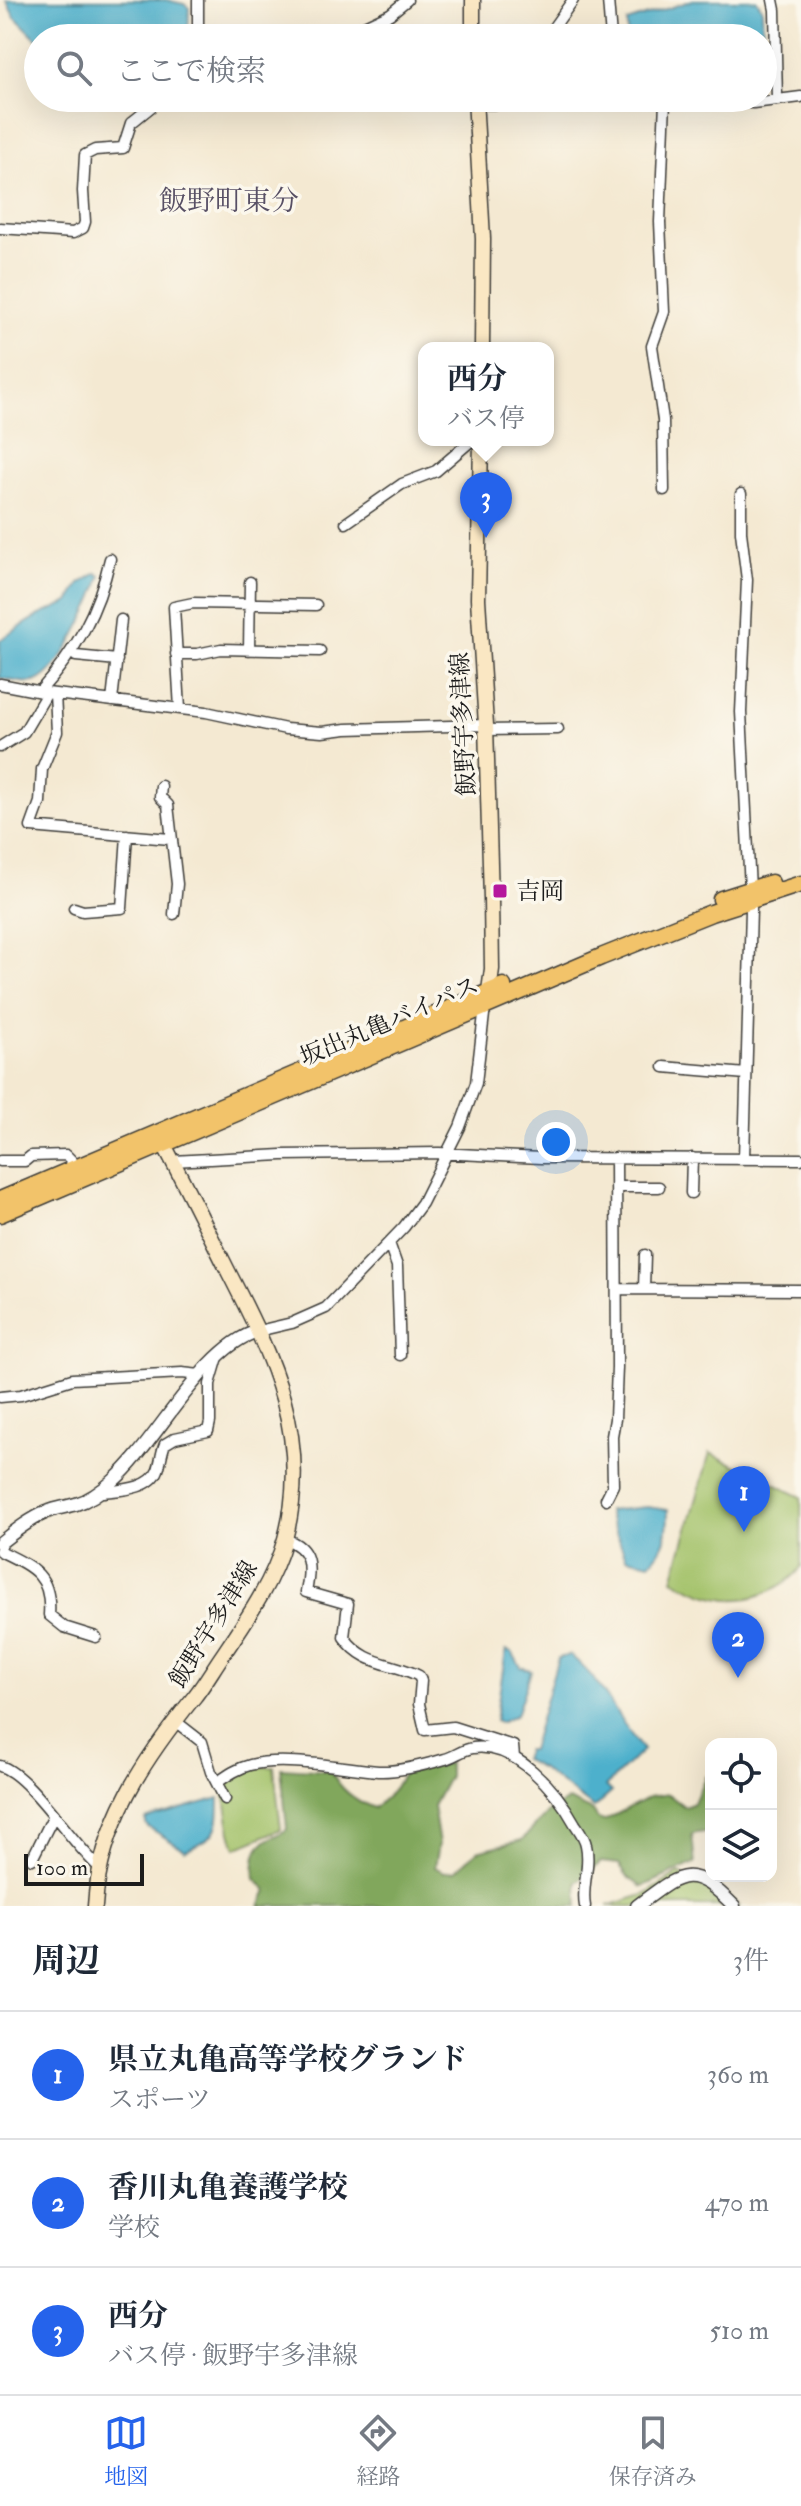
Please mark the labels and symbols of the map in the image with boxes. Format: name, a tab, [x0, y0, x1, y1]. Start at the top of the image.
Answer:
district label: 飯野町東分	[159, 184, 299, 219]
pin: 3	[460, 472, 512, 538]
street label: 飯野宇多津線	[444, 651, 483, 797]
place label: 吉岡	[516, 876, 564, 907]
marker: 吉岡	[491, 882, 509, 900]
street label: 坂出丸亀バイパス	[295, 970, 483, 1073]
your location	[536, 1122, 576, 1162]
pin: 1	[718, 1466, 770, 1532]
street label: 飯野宇多津線	[162, 1555, 265, 1694]
pin: 2	[712, 1612, 764, 1678]
scale bar	[24, 1850, 144, 1886]

